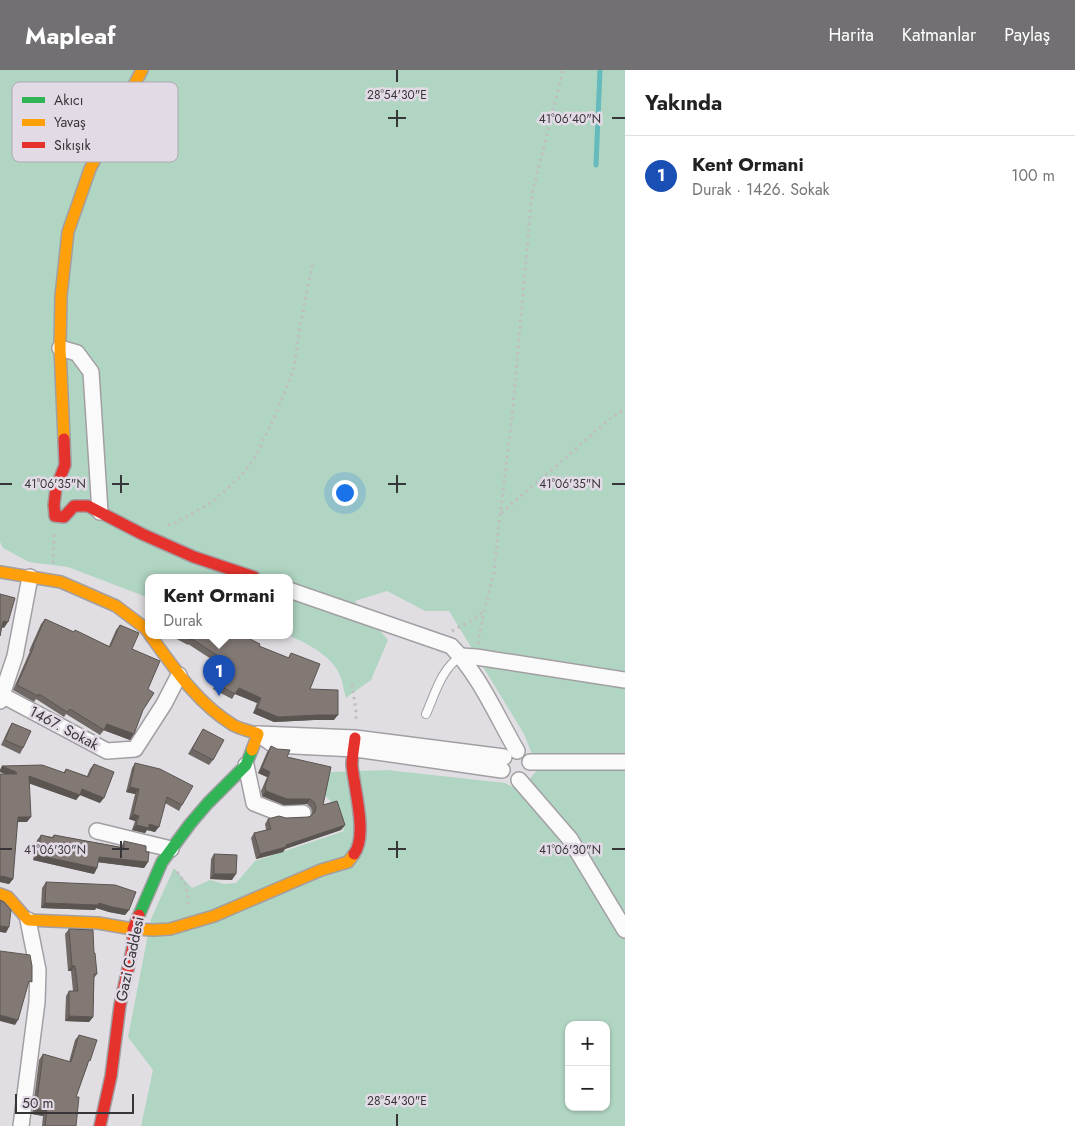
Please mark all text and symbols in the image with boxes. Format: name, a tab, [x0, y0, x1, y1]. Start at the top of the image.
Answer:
text: Mapleaf	[25, 18, 116, 53]
text: Harita	[828, 22, 874, 48]
text: Katmanlar	[902, 22, 976, 48]
text: Paylaş	[1004, 22, 1050, 48]
legend	[12, 82, 178, 162]
text: 28°54'30"E	[367, 86, 427, 104]
text: Yakında	[645, 88, 722, 118]
text: Akıcı	[54, 90, 83, 110]
text: 41°06'40"N	[539, 110, 601, 128]
text: Yavaş	[54, 112, 86, 132]
text: Sıkışık	[54, 135, 91, 155]
text: Kent Ormani	[692, 151, 804, 178]
text: 1	[657, 164, 665, 187]
text: 100 m	[1011, 164, 1055, 187]
text: Durak · 1426. Sokak	[692, 178, 830, 201]
text: 41°06'35"N	[24, 475, 86, 493]
text: 41°06'35"N	[539, 475, 601, 493]
your location	[332, 480, 358, 506]
popup	[145, 574, 293, 639]
text: Kent Ormani	[163, 582, 275, 609]
text: Durak	[163, 609, 203, 632]
pin: 1	[203, 655, 235, 696]
street label: 1467. Sokak	[25, 700, 103, 756]
text: 41°06'30"N	[24, 841, 86, 859]
text: 41°06'30"N	[539, 841, 601, 859]
street label: Gazi Caddesi	[110, 914, 150, 1004]
map controls	[565, 1021, 610, 1111]
button: +	[565, 1021, 610, 1066]
button: −	[565, 1066, 610, 1111]
scale bar	[15, 1091, 134, 1114]
text: 28°54'30"E	[367, 1092, 427, 1110]
text: 50 m	[22, 1093, 53, 1113]

